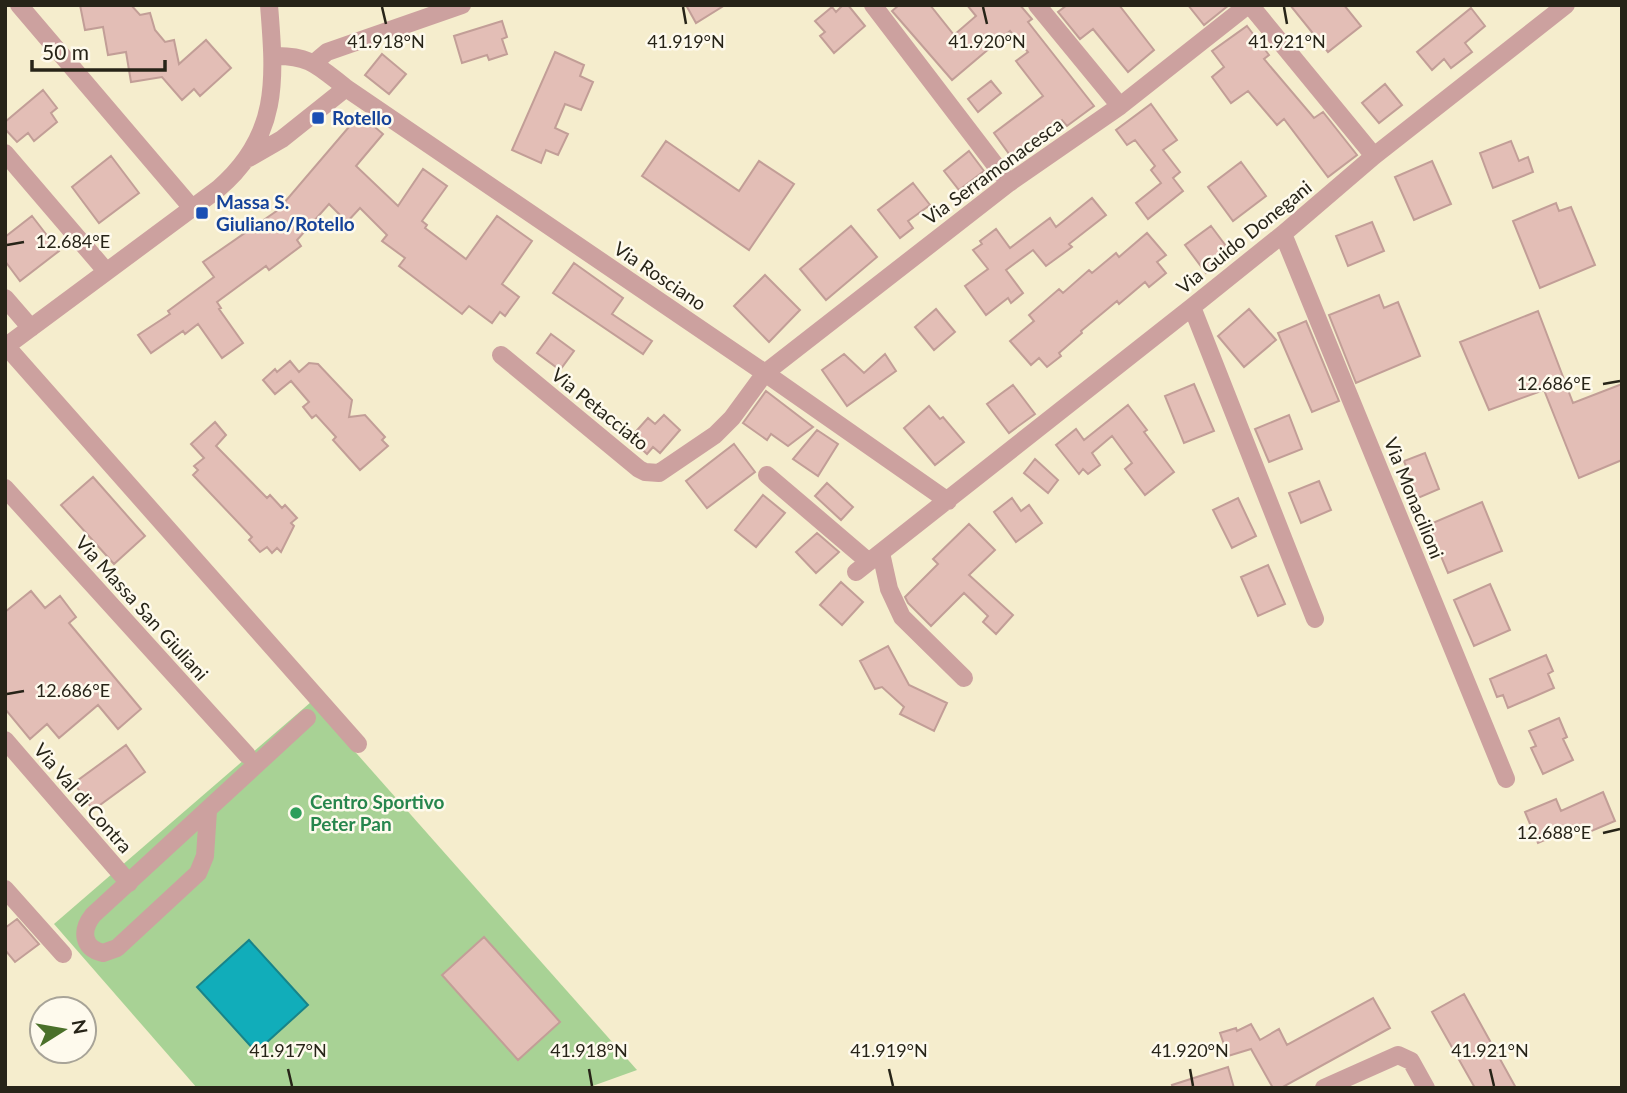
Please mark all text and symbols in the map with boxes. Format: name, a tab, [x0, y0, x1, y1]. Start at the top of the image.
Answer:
scale bar	[32, 28, 164, 72]
text: 41.918°N	[347, 30, 425, 52]
text: 41.919°N	[647, 30, 725, 52]
text: 41.920°N	[948, 30, 1026, 52]
text: 41.921°N	[1248, 30, 1326, 52]
text: 50 m	[42, 39, 89, 64]
place label: Rotello	[332, 106, 392, 129]
marker: Rotello	[310, 110, 326, 126]
street label: Via Serramonacesca	[918, 112, 1067, 229]
street label: Via Guido Donegani	[1172, 175, 1316, 298]
place label: Massa S. Giuliano/Rotello	[216, 190, 355, 235]
marker: Massa S. Giuliano/Rotello	[194, 205, 210, 221]
text: 12.684°E	[36, 230, 110, 252]
street label: Via Rosciano	[610, 236, 711, 315]
street label: Via Petacciato	[547, 362, 654, 455]
text: 12.686°E	[1517, 372, 1591, 394]
street label: Via Monacilioni	[1380, 434, 1449, 562]
street label: Via Massa San Giuliani	[71, 530, 213, 685]
text: 12.686°E	[36, 679, 110, 701]
street label: Via Val di Contra	[29, 738, 137, 857]
place label: Centro Sportivo Peter Pan	[310, 790, 445, 835]
marker: Centro Sportivo Peter Pan	[288, 805, 304, 821]
text: 12.688°E	[1517, 821, 1591, 843]
north arrow	[28, 995, 98, 1065]
text: N	[67, 1017, 93, 1036]
text: 41.917°N	[249, 1039, 327, 1061]
text: 41.918°N	[550, 1039, 628, 1061]
text: 41.919°N	[850, 1039, 928, 1061]
text: 41.920°N	[1151, 1039, 1229, 1061]
text: 41.921°N	[1451, 1039, 1529, 1061]

